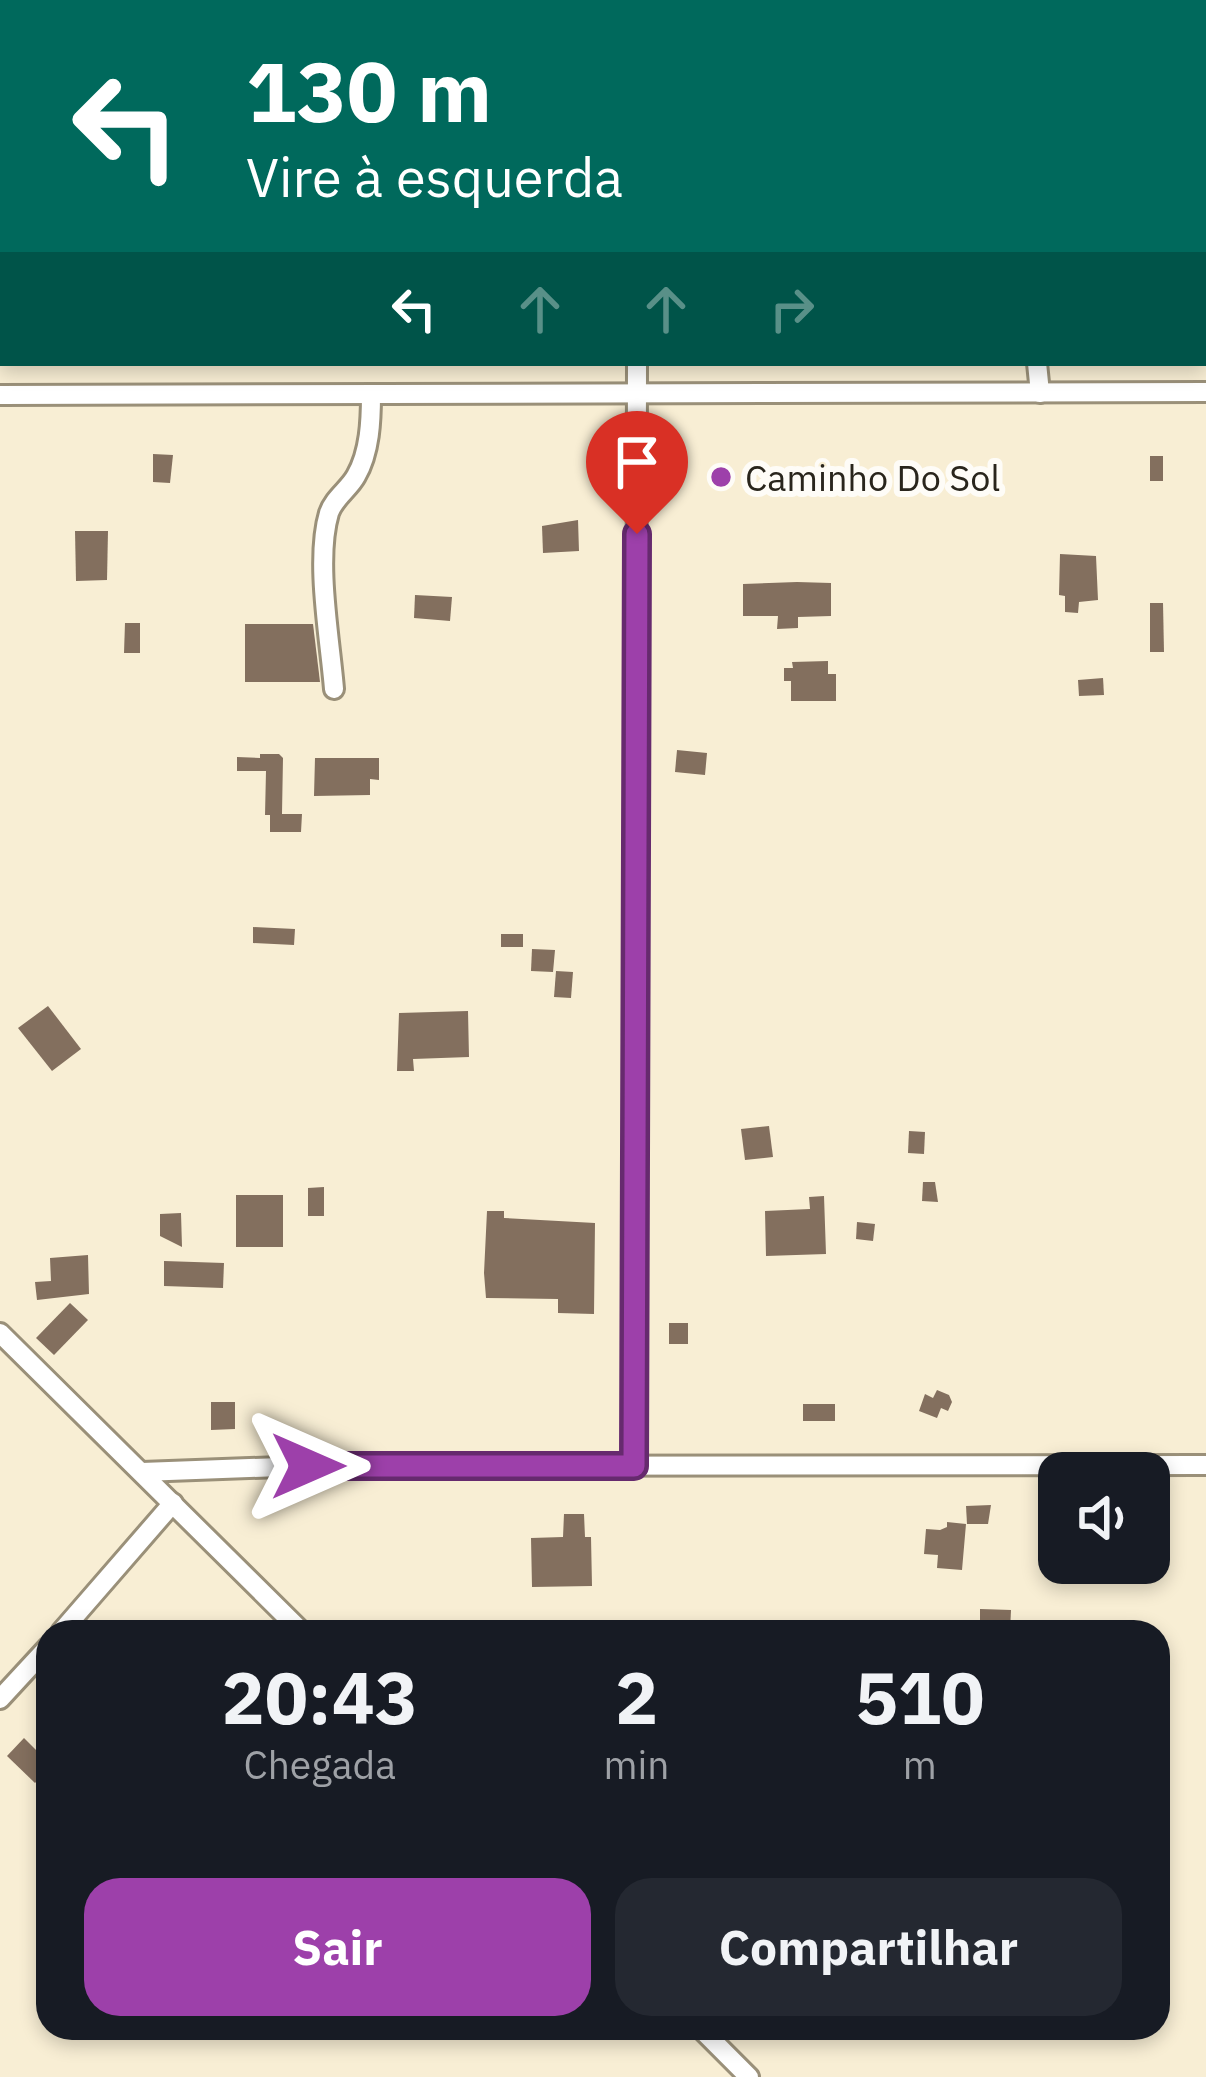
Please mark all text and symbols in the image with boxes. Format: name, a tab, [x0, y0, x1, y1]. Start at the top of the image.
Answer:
text: 130 m	[246, 36, 492, 145]
icon: left	[48, 48, 204, 204]
text: Vire à esquerda	[246, 142, 623, 212]
icon: left	[381, 276, 447, 342]
icon: ahead	[507, 276, 573, 342]
icon: ahead	[633, 276, 699, 342]
icon: right	[759, 276, 825, 342]
pin	[586, 411, 688, 534]
icon: arrive	[604, 429, 670, 495]
place label: Caminho Do Sol	[745, 454, 1000, 501]
marker: Caminho Do Sol	[708, 464, 734, 490]
position arrow	[245, 1403, 371, 1529]
map controls	[1038, 1452, 1170, 1584]
button: sound	[1038, 1452, 1170, 1584]
text: 20:43	[221, 1650, 418, 1744]
text: 2	[615, 1650, 658, 1744]
text: 510	[855, 1650, 985, 1744]
text: Chegada	[243, 1739, 396, 1790]
text: min	[604, 1739, 669, 1790]
text: m	[903, 1739, 937, 1790]
button: Sair	[84, 1878, 591, 2016]
button: Compartilhar	[615, 1878, 1122, 2016]

